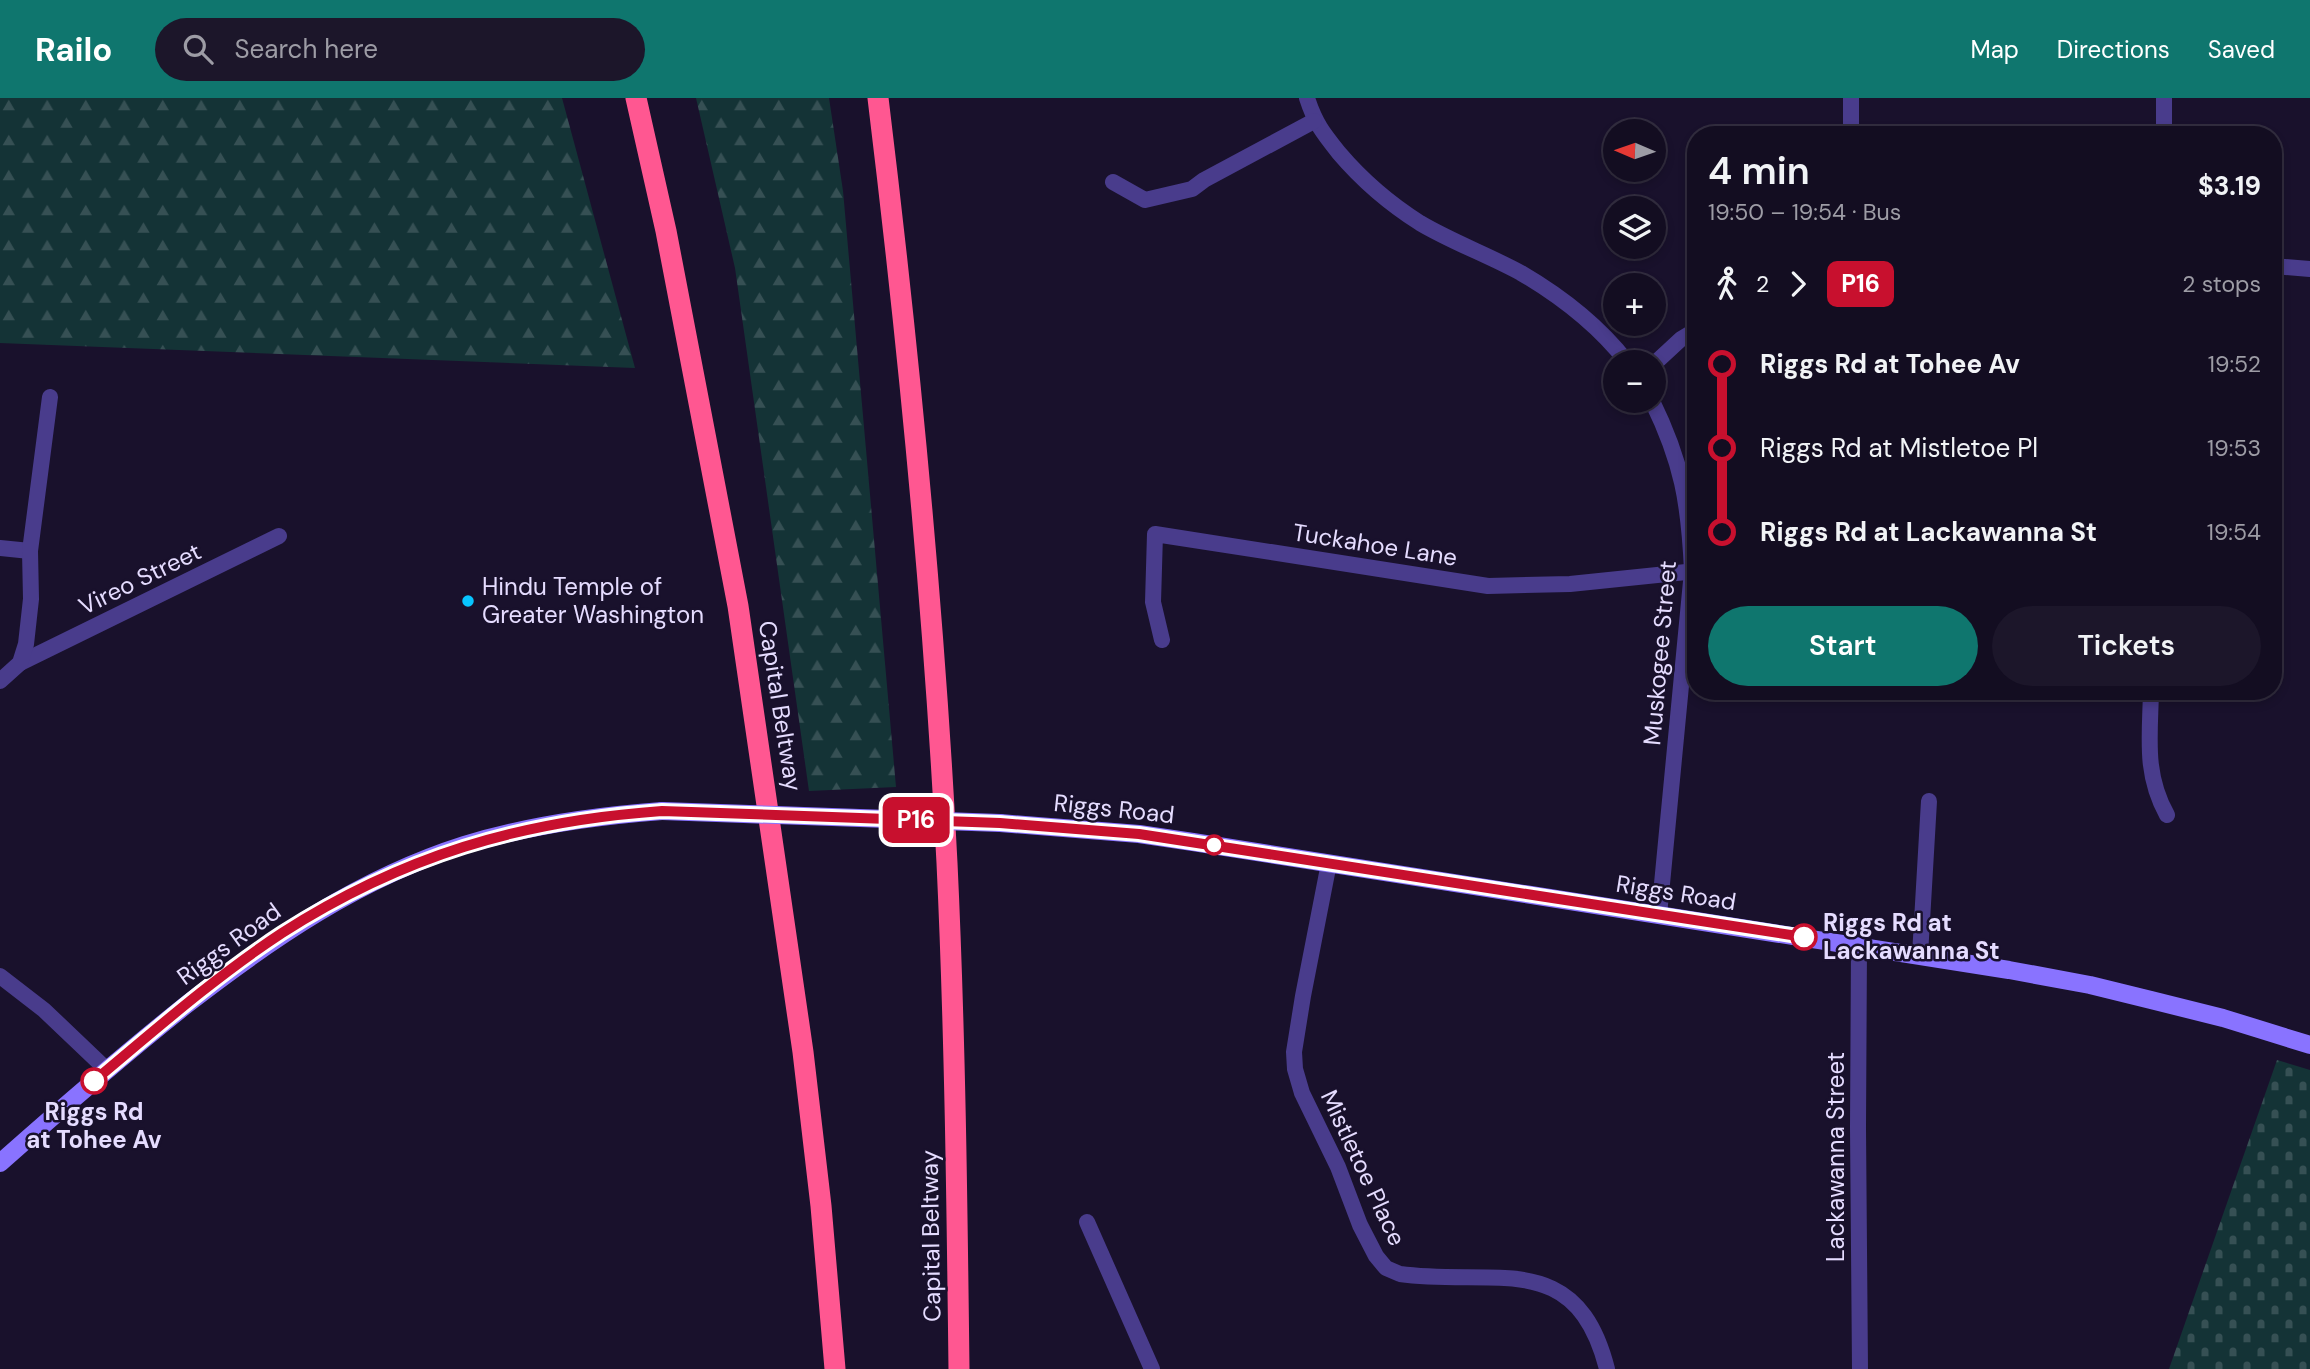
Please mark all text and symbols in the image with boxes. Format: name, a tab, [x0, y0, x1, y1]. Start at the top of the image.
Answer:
search box	[155, 18, 645, 81]
text: Railo	[35, 28, 113, 71]
icon: search	[179, 30, 217, 68]
text: Search here	[235, 32, 378, 66]
text: Map	[1971, 34, 2019, 65]
text: Directions	[2057, 34, 2170, 65]
text: Saved	[2208, 34, 2275, 65]
north arrow	[1603, 119, 1666, 182]
map controls	[1603, 119, 1666, 413]
text: 4 min	[1708, 146, 1810, 196]
text: $3.19	[2198, 169, 2261, 203]
button: layers	[1603, 196, 1666, 259]
text: 19:50 – 19:54 · Bus	[1708, 197, 1901, 227]
icon: walk	[1708, 265, 1746, 303]
icon: forward	[1779, 265, 1817, 303]
text: P16	[1841, 268, 1880, 299]
text: 2	[1756, 269, 1769, 299]
text: 2 stops	[2182, 269, 2261, 299]
button: +	[1603, 273, 1666, 336]
text: Riggs Rd at Tohee Av	[1760, 347, 2020, 381]
text: 19:52	[2208, 349, 2261, 379]
button: −	[1603, 350, 1666, 413]
text: Riggs Rd at Mistletoe Pl	[1760, 431, 2038, 465]
text: 19:53	[2207, 433, 2261, 463]
text: Riggs Rd at Lackawanna St	[1760, 515, 2097, 549]
street label: Tuckahoe Lane	[1291, 516, 1459, 573]
text: 19:54	[2207, 517, 2261, 547]
street label: Vireo Street	[73, 536, 206, 622]
street label: Muskogee Street	[1636, 559, 1683, 747]
place label: Hindu Temple of Greater Washington	[482, 571, 704, 630]
marker: Hindu Temple of Greater Washington	[460, 593, 476, 609]
button: Start	[1708, 606, 1978, 686]
button: Tickets	[1992, 606, 2261, 686]
street label: Capital Beltway	[752, 619, 809, 793]
street label: Riggs Road	[1052, 787, 1176, 830]
line badge: P16	[876, 797, 956, 843]
text: P16	[897, 804, 935, 835]
unlabelled marker	[1204, 835, 1224, 855]
street label: Riggs Road	[1614, 868, 1738, 917]
street label: Riggs Road	[171, 895, 287, 992]
place label: Riggs Rd at Lackawanna St	[1823, 907, 2000, 966]
marker: Riggs Rd at Lackawanna St	[1791, 924, 1817, 950]
street label: Lackawanna Street	[1820, 1052, 1851, 1262]
marker: Riggs Rd at Tohee Av	[81, 1068, 107, 1094]
street label: Mistletoe Place	[1314, 1085, 1413, 1251]
place label: Riggs Rd at Tohee Av	[26, 1096, 162, 1155]
street label: Capital Beltway	[914, 1150, 947, 1322]

